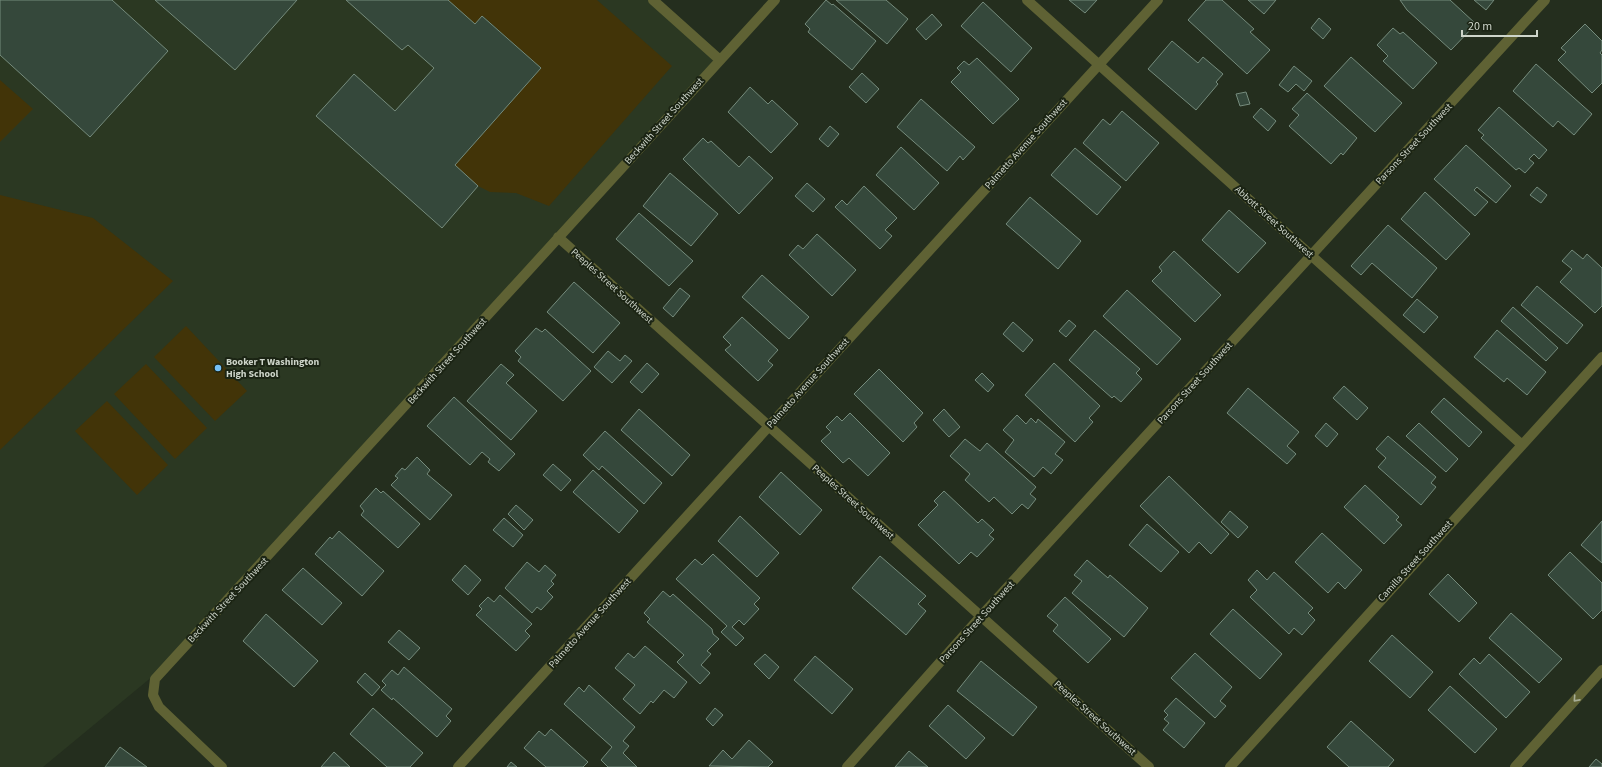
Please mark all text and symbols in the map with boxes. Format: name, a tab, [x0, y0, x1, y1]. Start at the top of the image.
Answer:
scale bar	[1462, 12, 1537, 38]
text: 20 m	[1468, 18, 1492, 35]
street label: Beckwith Street Southwest	[621, 74, 707, 167]
street label: Palmetto Avenue Southwest	[982, 95, 1071, 192]
street label: Parsons Street Southwest	[1373, 100, 1456, 188]
street label: Abbott Street Southwest	[1231, 183, 1317, 262]
street label: Peeples Street Southwest	[568, 245, 657, 327]
street label: Beckwith Street Southwest	[404, 314, 490, 407]
street label: Palmetto Avenue Southwest	[764, 334, 853, 431]
street label: Parsons Street Southwest	[1154, 338, 1236, 427]
place label: Booker T Washington High School	[226, 355, 320, 381]
marker: Booker T Washington High School	[213, 363, 223, 373]
street label: Peeples Street Southwest	[809, 461, 898, 543]
street label: Camilla Street Southwest	[1375, 517, 1456, 605]
street label: Beckwith Street Southwest	[185, 554, 272, 646]
street label: Palmetto Avenue Southwest	[546, 574, 635, 671]
street label: Parsons Street Southwest	[936, 577, 1018, 666]
street label: Peeples Street Southwest	[1051, 677, 1140, 759]
one-way arrow	[1573, 694, 1581, 702]

